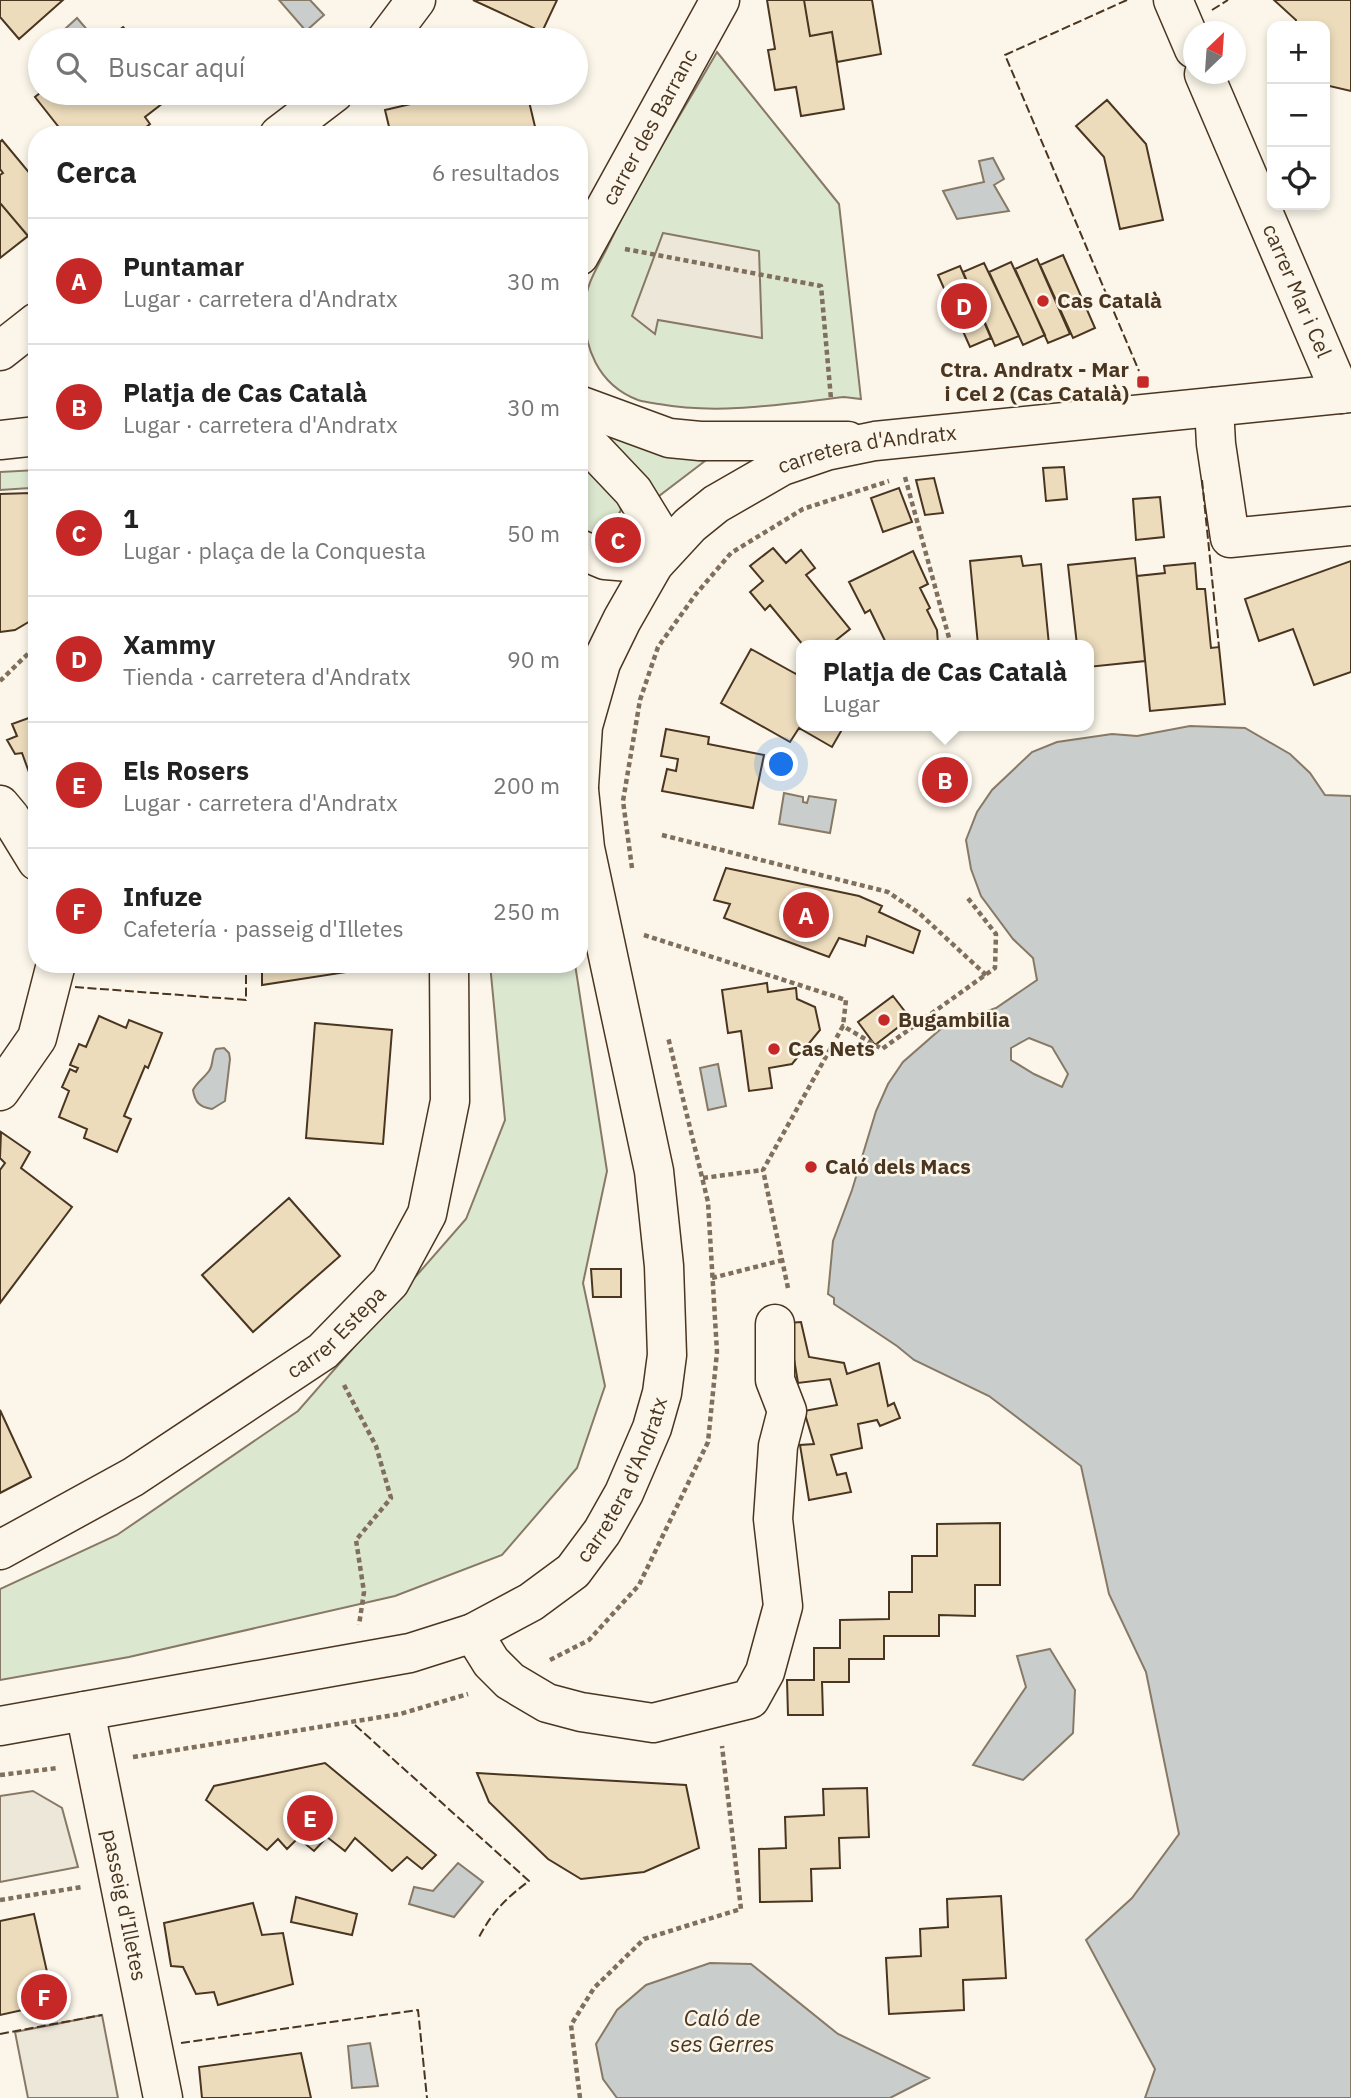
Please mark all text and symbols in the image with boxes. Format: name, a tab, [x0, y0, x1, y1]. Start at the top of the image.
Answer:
north arrow	[1183, 21, 1246, 84]
map controls	[1267, 21, 1330, 210]
button: +	[1267, 21, 1330, 84]
search box	[28, 28, 588, 105]
street label: carrer des Barranc	[595, 44, 703, 210]
icon: search	[52, 48, 90, 86]
text: Buscar aquí	[108, 50, 245, 84]
button: −	[1267, 84, 1330, 147]
button: locate	[1267, 147, 1330, 210]
text: Cerca	[56, 152, 137, 191]
text: 6 resultados	[432, 157, 560, 187]
street label: carrer Mar i Cel	[1257, 219, 1339, 362]
text: Puntamar	[123, 249, 244, 283]
text: A	[71, 266, 87, 296]
text: 30 m	[507, 266, 560, 296]
pin: D	[941, 280, 987, 332]
text: Lugar · carretera d'Andratx	[123, 283, 398, 313]
place label: Cas Català	[1057, 286, 1162, 314]
marker: Cas Català	[1035, 293, 1051, 309]
place label: Ctra. Andratx - Mar i Cel 2 (Cas Català)	[940, 355, 1130, 407]
marker: Ctra. Andratx - Mar i Cel 2 (Cas Català)	[1135, 374, 1151, 390]
text: Platja de Cas Català	[123, 375, 367, 409]
text: B	[71, 392, 87, 422]
text: 30 m	[507, 392, 560, 422]
text: Lugar · carretera d'Andratx	[123, 409, 398, 439]
street label: carretera d'Andratx	[774, 418, 958, 479]
text: 1	[123, 501, 139, 535]
pin: C	[595, 514, 641, 566]
text: C	[72, 518, 86, 548]
text: 50 m	[507, 518, 560, 548]
text: Lugar · plaça de la Conquesta	[123, 535, 426, 565]
text: Xammy	[123, 627, 215, 661]
popup	[796, 640, 1094, 731]
text: D	[71, 644, 87, 674]
text: 90 m	[507, 644, 560, 674]
text: Platja de Cas Català	[823, 654, 1067, 688]
text: Tienda · carretera d'Andratx	[123, 661, 411, 691]
text: Lugar	[823, 688, 880, 718]
your location	[764, 747, 798, 781]
text: Els Rosers	[123, 753, 249, 787]
pin: B	[922, 754, 968, 806]
text: E	[72, 770, 86, 800]
text: 200 m	[493, 770, 560, 800]
text: Lugar · carretera d'Andratx	[123, 787, 398, 817]
text: Infuze	[123, 879, 202, 913]
pin: A	[783, 889, 829, 941]
text: F	[72, 896, 86, 926]
text: 250 m	[493, 896, 560, 926]
text: Cafetería · passeig d'Illetes	[123, 913, 404, 943]
place label: Bugambilia	[898, 1005, 1010, 1033]
marker: Bugambilia	[876, 1012, 892, 1028]
place label: Cas Nets	[788, 1034, 875, 1062]
marker: Cas Nets	[766, 1041, 782, 1057]
place label: Caló dels Macs	[825, 1152, 971, 1180]
marker: Caló dels Macs	[803, 1159, 819, 1175]
street label: carrer Estepa	[281, 1279, 392, 1384]
street label: carretera d'Andratx	[569, 1393, 673, 1568]
pin: E	[287, 1792, 333, 1844]
street label: passeig d'Illetes	[96, 1827, 154, 1983]
pin: F	[21, 1971, 67, 2023]
water label: Caló de ses Gerres	[669, 2002, 775, 2058]

